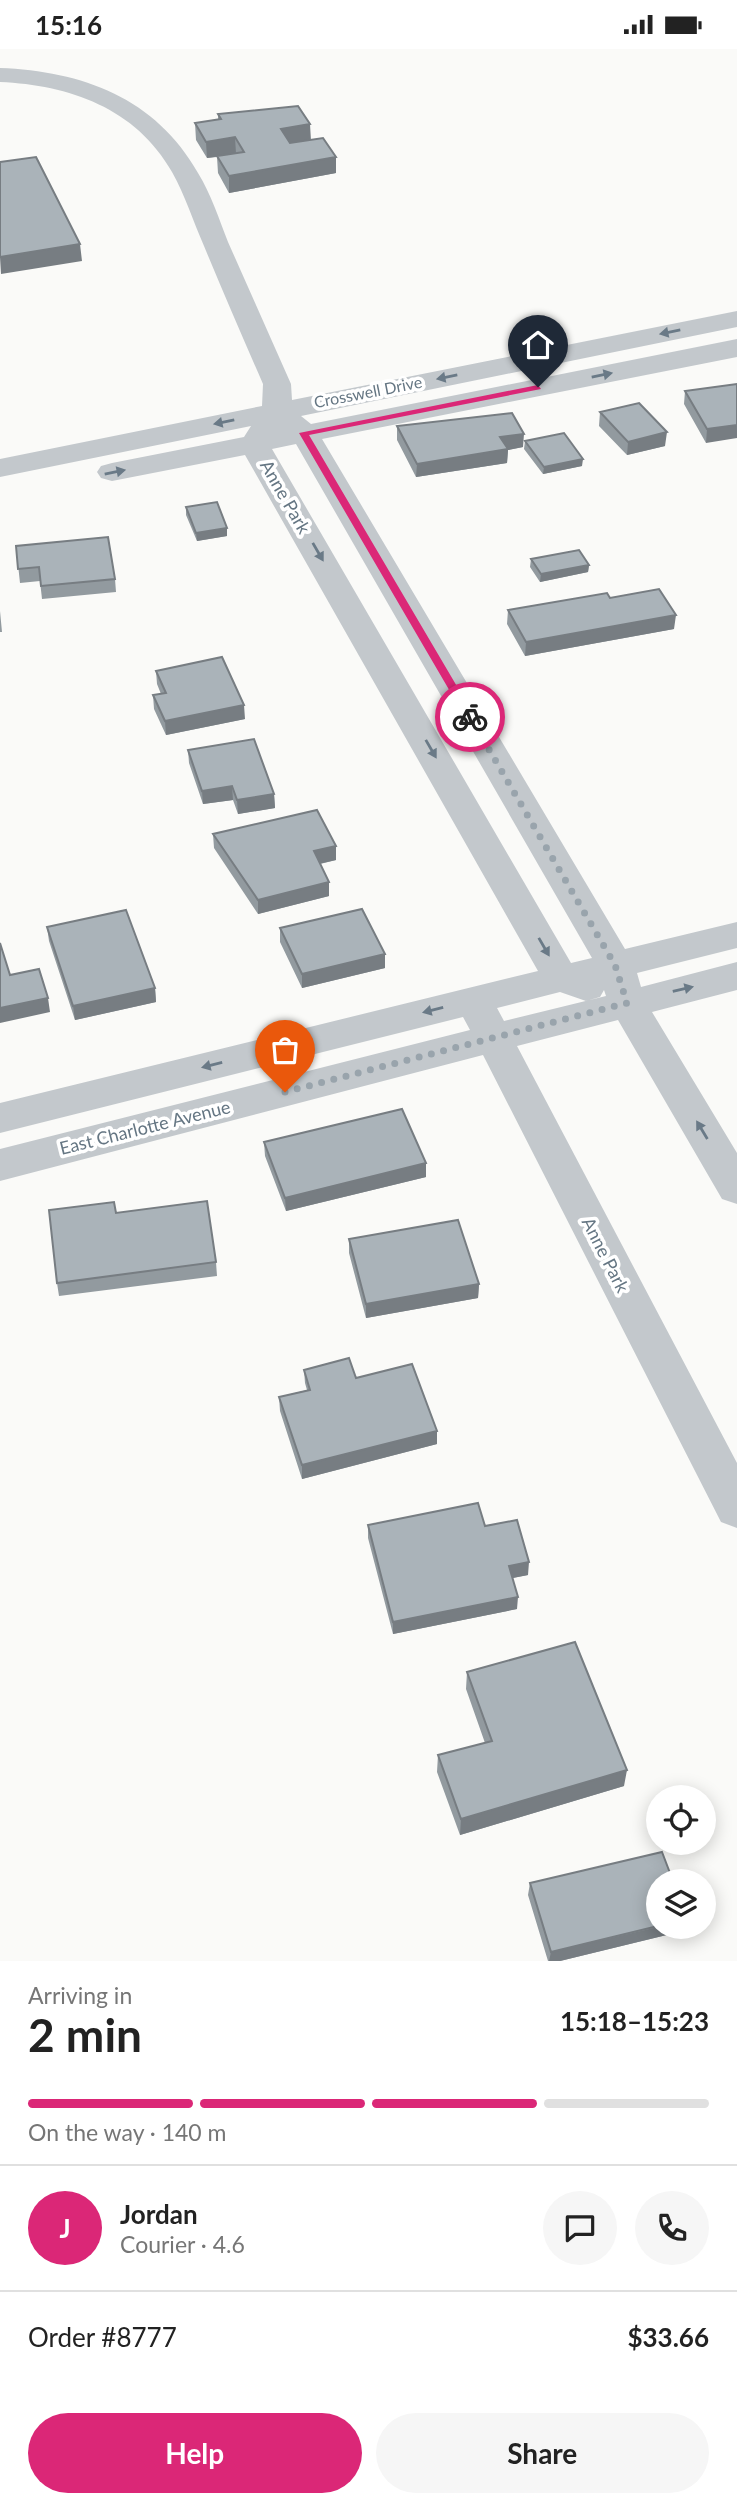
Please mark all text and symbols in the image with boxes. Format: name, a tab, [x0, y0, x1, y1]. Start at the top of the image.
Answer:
text: 15:16	[35, 9, 102, 41]
pin	[508, 315, 568, 387]
icon: home	[519, 326, 557, 364]
one-way arrow	[659, 327, 681, 338]
one-way arrow	[591, 369, 613, 380]
one-way arrow	[436, 371, 458, 382]
street label: Crosswell Drive	[312, 372, 424, 411]
one-way arrow	[213, 416, 235, 427]
street label: Anne Park	[256, 456, 316, 538]
one-way arrow	[104, 466, 126, 477]
one-way arrow	[311, 543, 324, 562]
courier	[435, 682, 505, 752]
icon: bike	[451, 698, 489, 736]
one-way arrow	[425, 740, 437, 759]
one-way arrow	[538, 937, 550, 957]
one-way arrow	[672, 983, 694, 994]
one-way arrow	[422, 1005, 444, 1016]
pin	[255, 1020, 315, 1092]
icon: bag	[266, 1031, 304, 1069]
one-way arrow	[201, 1060, 223, 1071]
street label: East Charlotte Avenue	[57, 1095, 232, 1159]
one-way arrow	[696, 1120, 709, 1139]
street label: Anne Park	[578, 1213, 635, 1297]
map controls	[646, 1785, 716, 1939]
button: locate	[646, 1785, 716, 1855]
button: layers	[646, 1869, 716, 1939]
text: Arriving in	[28, 1981, 132, 2009]
text: 15:18–15:23	[560, 2005, 709, 2037]
text: 2 min	[28, 2007, 142, 2062]
text: On the way · 140 m	[28, 2118, 227, 2146]
button: chat	[543, 2191, 617, 2265]
button: phone	[635, 2191, 709, 2265]
text: Jordan	[120, 2198, 198, 2230]
text: J	[59, 2212, 71, 2244]
text: Courier · 4.6	[120, 2230, 245, 2258]
text: Order #8777	[28, 2321, 177, 2353]
text: $33.66	[627, 2321, 709, 2353]
button: Help	[28, 2413, 362, 2493]
button: Share	[376, 2413, 709, 2493]

